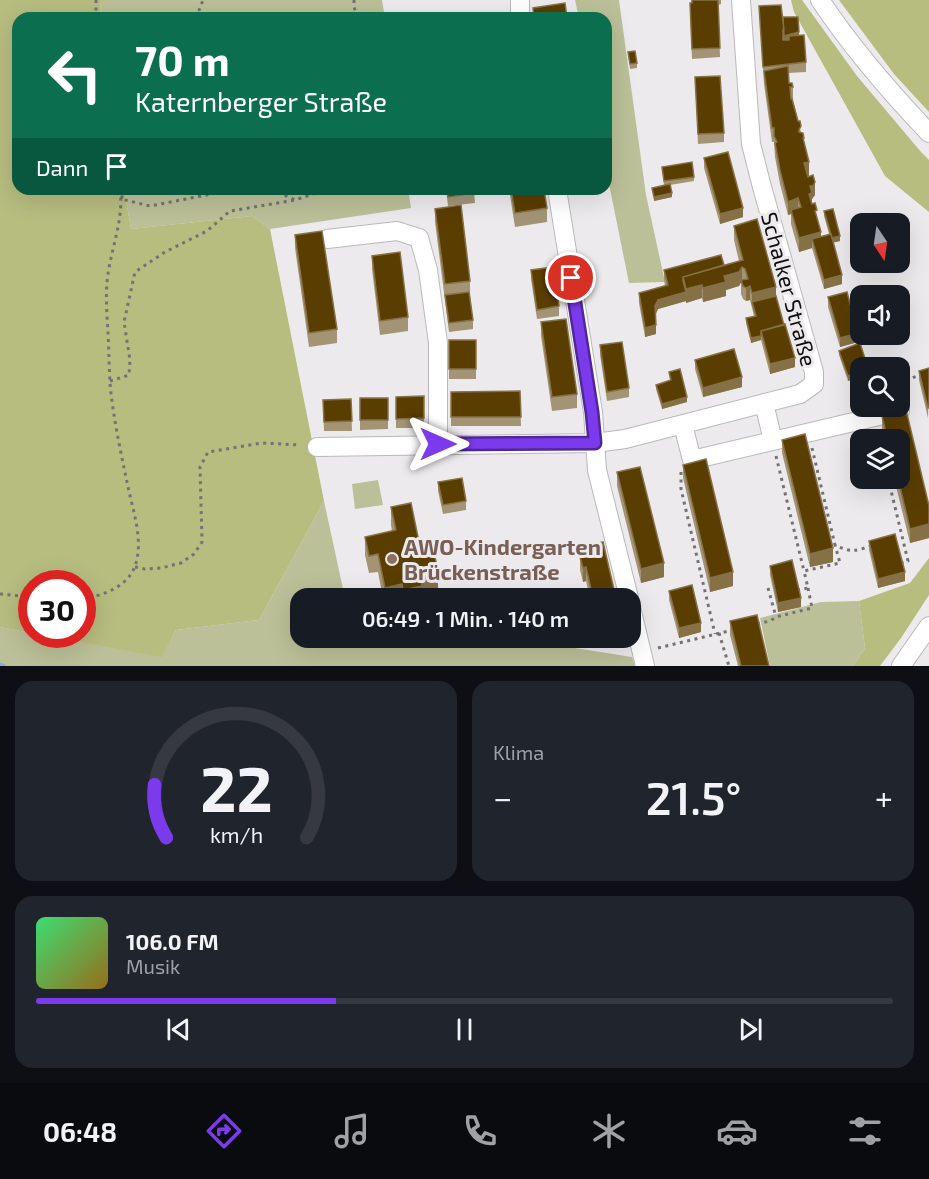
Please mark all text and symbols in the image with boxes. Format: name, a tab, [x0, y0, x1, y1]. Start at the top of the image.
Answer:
text: 70 m	[135, 34, 230, 84]
icon: left	[36, 36, 114, 114]
text: Katernberger Straße	[135, 85, 387, 117]
icon: arrive	[100, 150, 133, 183]
text: Dann	[36, 154, 88, 180]
street label: Schalker Straße	[757, 209, 823, 369]
north arrow	[850, 213, 910, 273]
map controls	[850, 213, 910, 489]
pin	[545, 252, 596, 303]
icon: arrive	[554, 261, 587, 294]
button: sound	[850, 285, 910, 345]
button: search	[850, 357, 910, 417]
position arrow	[406, 412, 470, 476]
button: layers	[850, 429, 910, 489]
place label: AWO-Kindergarten Brückenstraße	[404, 533, 601, 584]
marker: AWO-Kindergarten Brückenstraße	[385, 552, 399, 566]
speed limit sign: 30	[18, 570, 96, 648]
text: 06:49 · 1 Min. · 140 m	[362, 605, 569, 631]
text: Klima	[493, 740, 544, 764]
text: 22	[200, 750, 272, 825]
text: 21.5°	[646, 770, 741, 824]
text: −	[493, 777, 512, 817]
text: +	[875, 777, 893, 817]
text: km/h	[209, 822, 263, 847]
text: 106.0 FM	[126, 928, 219, 954]
text: Musik	[126, 954, 180, 978]
icon: previous	[162, 1013, 195, 1046]
icon: pause	[448, 1013, 481, 1046]
icon: next	[734, 1013, 767, 1046]
icon: directions	[203, 1110, 245, 1152]
icon: music	[331, 1110, 373, 1152]
icon: phone	[459, 1110, 501, 1152]
icon: climate	[588, 1110, 630, 1152]
icon: car	[716, 1110, 758, 1152]
icon: filters	[844, 1110, 886, 1152]
text: 06:48	[43, 1115, 117, 1147]

